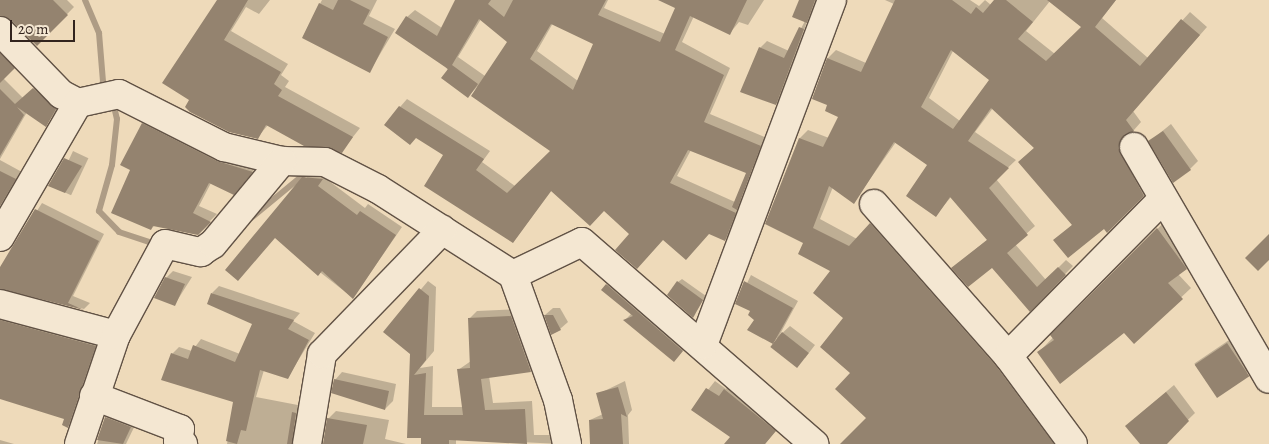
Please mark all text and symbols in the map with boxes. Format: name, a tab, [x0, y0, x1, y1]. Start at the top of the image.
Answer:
scale bar	[12, 10, 78, 42]
text: 20 m	[18, 19, 49, 39]

